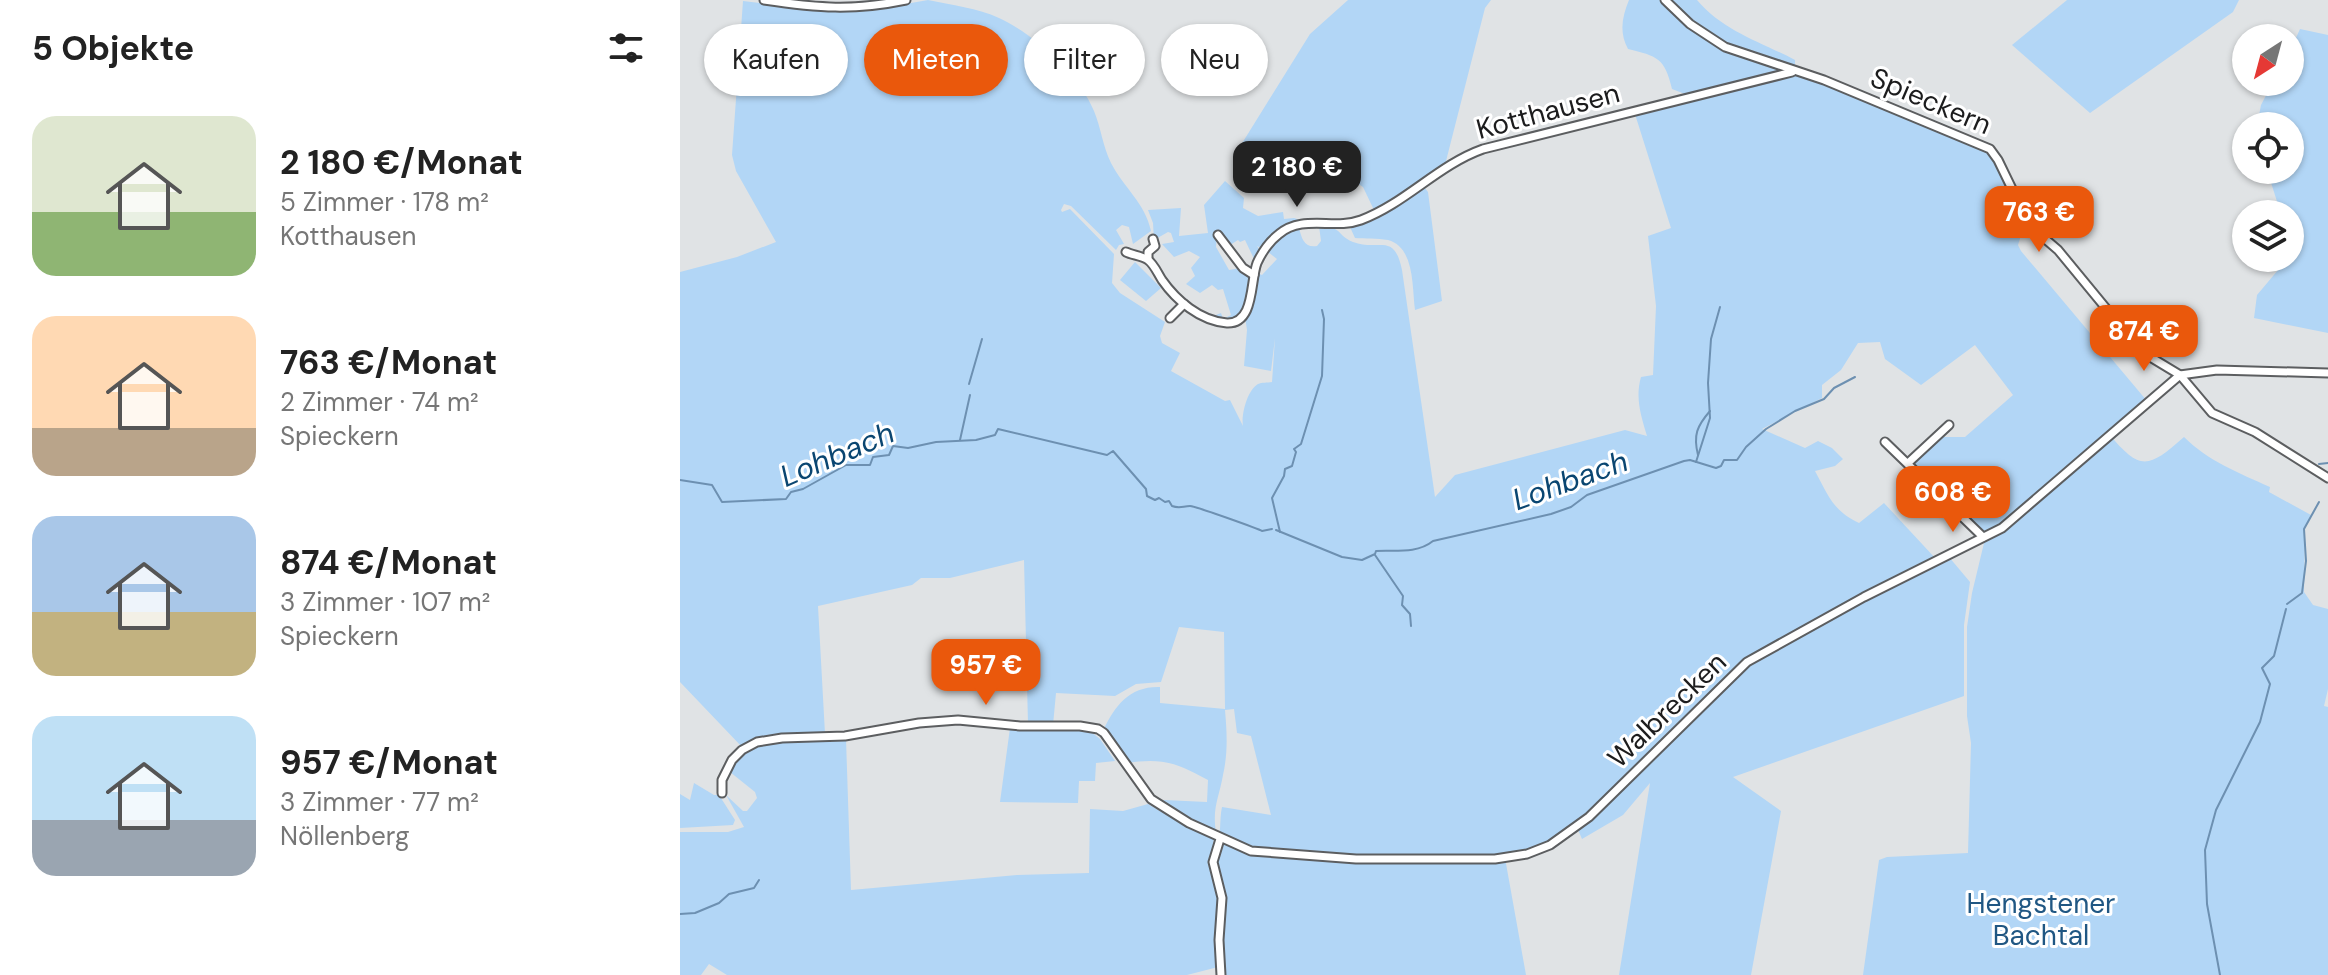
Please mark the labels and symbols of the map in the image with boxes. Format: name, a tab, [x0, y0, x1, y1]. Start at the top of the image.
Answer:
north arrow	[2232, 24, 2304, 96]
street label: Spieckern	[1865, 59, 1997, 143]
street label: Kotthausen	[1472, 74, 1624, 148]
pin: 2 180 €	[1223, 141, 1371, 209]
pin: 763 €	[1983, 186, 2095, 254]
pin: 874 €	[2088, 305, 2200, 373]
water label: Lohbach	[774, 413, 900, 495]
water label: Lohbach	[1507, 441, 1633, 519]
pin: 608 €	[1897, 466, 2009, 534]
pin: 957 €	[930, 639, 1042, 707]
street label: Walbrecken	[1600, 644, 1734, 776]
park label: Hengstener Bachtal	[1967, 885, 2115, 954]

